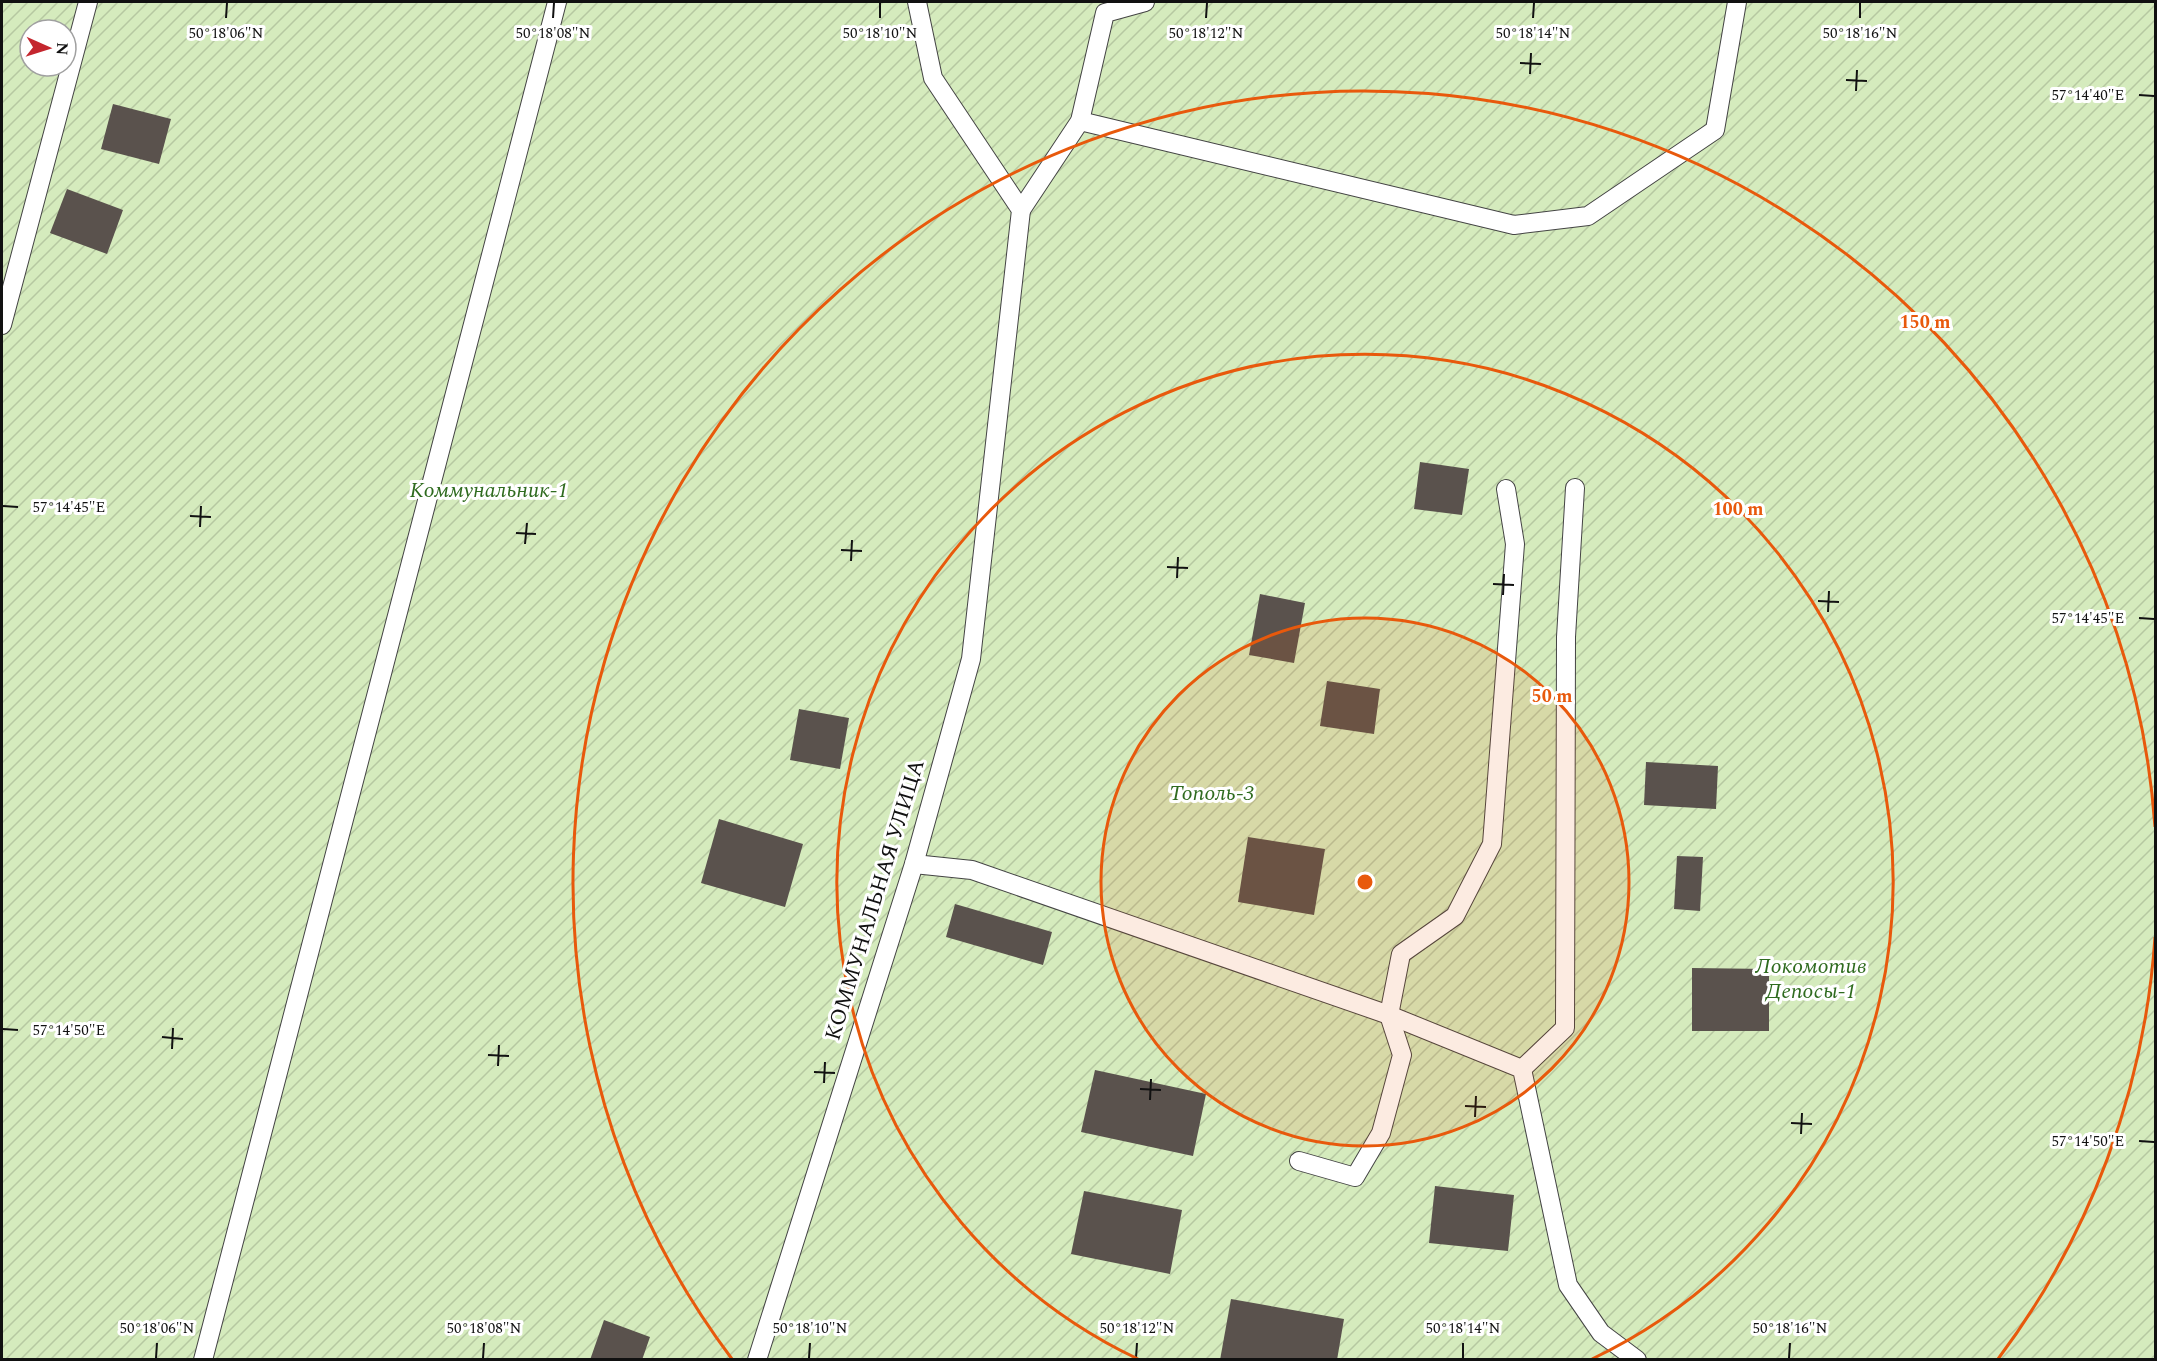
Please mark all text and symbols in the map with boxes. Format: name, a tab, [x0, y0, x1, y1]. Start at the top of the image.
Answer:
north arrow	[18, 18, 78, 78]
text: 50°18'06"N	[189, 22, 264, 45]
text: 50°18'08"N	[516, 22, 591, 45]
text: 50°18'10"N	[843, 22, 918, 45]
text: 50°18'12"N	[1169, 22, 1244, 45]
text: 50°18'14"N	[1496, 22, 1571, 45]
text: 50°18'16"N	[1823, 22, 1898, 45]
text: N	[50, 42, 74, 56]
text: 57°14'40"E	[2052, 84, 2124, 107]
text: 150 m	[1899, 309, 1951, 336]
park label: Коммунальник-1	[410, 474, 568, 507]
text: 57°14'45"E	[33, 496, 105, 519]
text: 100 m	[1712, 496, 1764, 523]
text: 57°14'45"E	[2052, 607, 2124, 630]
text: 50 m	[1532, 683, 1572, 710]
street label: КОММУНАЛЬНАЯ УЛИЦА	[816, 755, 934, 1045]
park label: Тополь-3	[1169, 777, 1255, 810]
centre of rings	[1355, 872, 1375, 892]
park label: Локомотив Депосы-1	[1754, 950, 1867, 1008]
text: 57°14'50"E	[33, 1019, 105, 1042]
text: 57°14'50"E	[2052, 1130, 2124, 1153]
text: 50°18'06"N	[120, 1317, 195, 1340]
text: 50°18'08"N	[447, 1317, 522, 1340]
text: 50°18'10"N	[773, 1317, 848, 1340]
text: 50°18'12"N	[1100, 1317, 1175, 1340]
text: 50°18'14"N	[1426, 1317, 1501, 1340]
text: 50°18'16"N	[1753, 1317, 1828, 1340]

